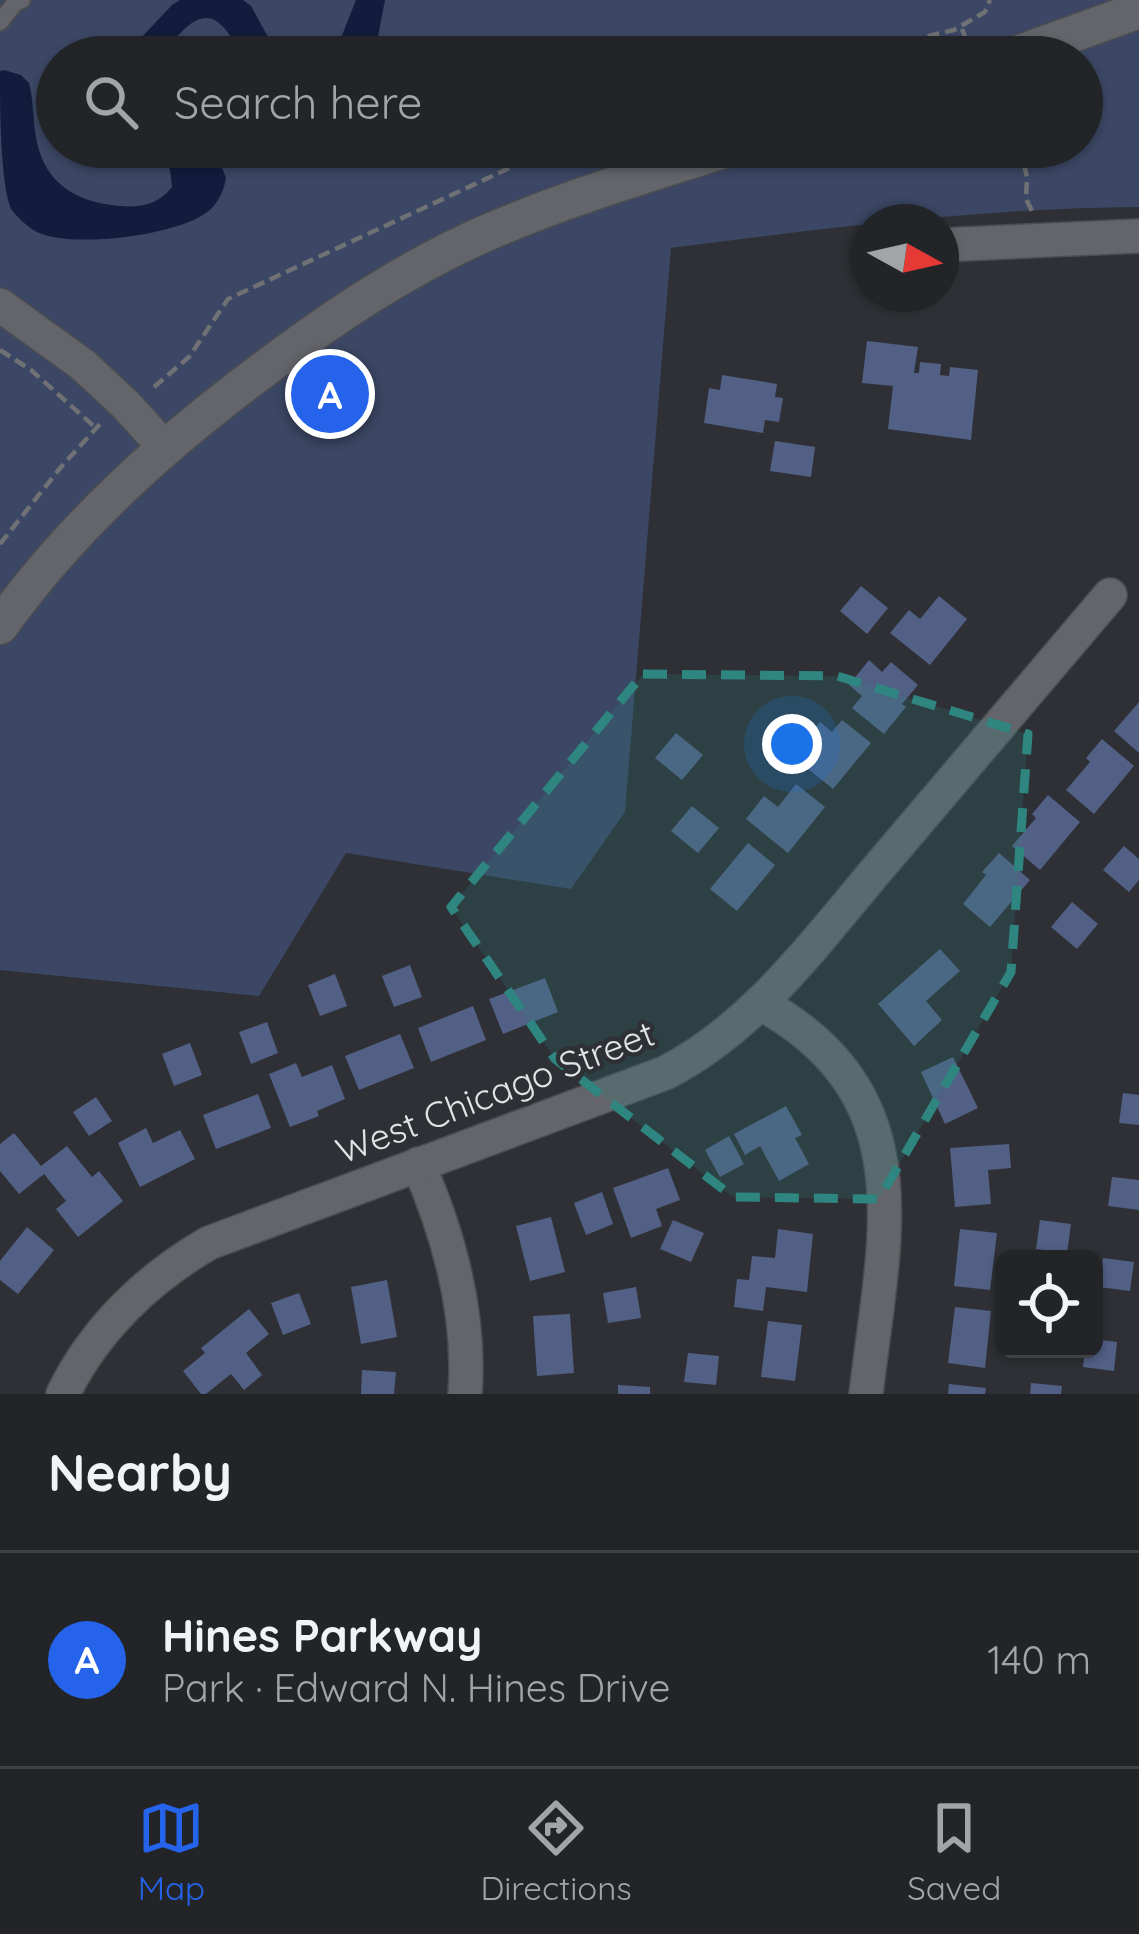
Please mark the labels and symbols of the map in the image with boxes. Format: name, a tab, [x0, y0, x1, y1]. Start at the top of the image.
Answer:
north arrow	[851, 204, 959, 312]
pin: A	[291, 349, 369, 439]
your location	[762, 714, 822, 774]
street label: West Chicago Street	[329, 1010, 660, 1173]

